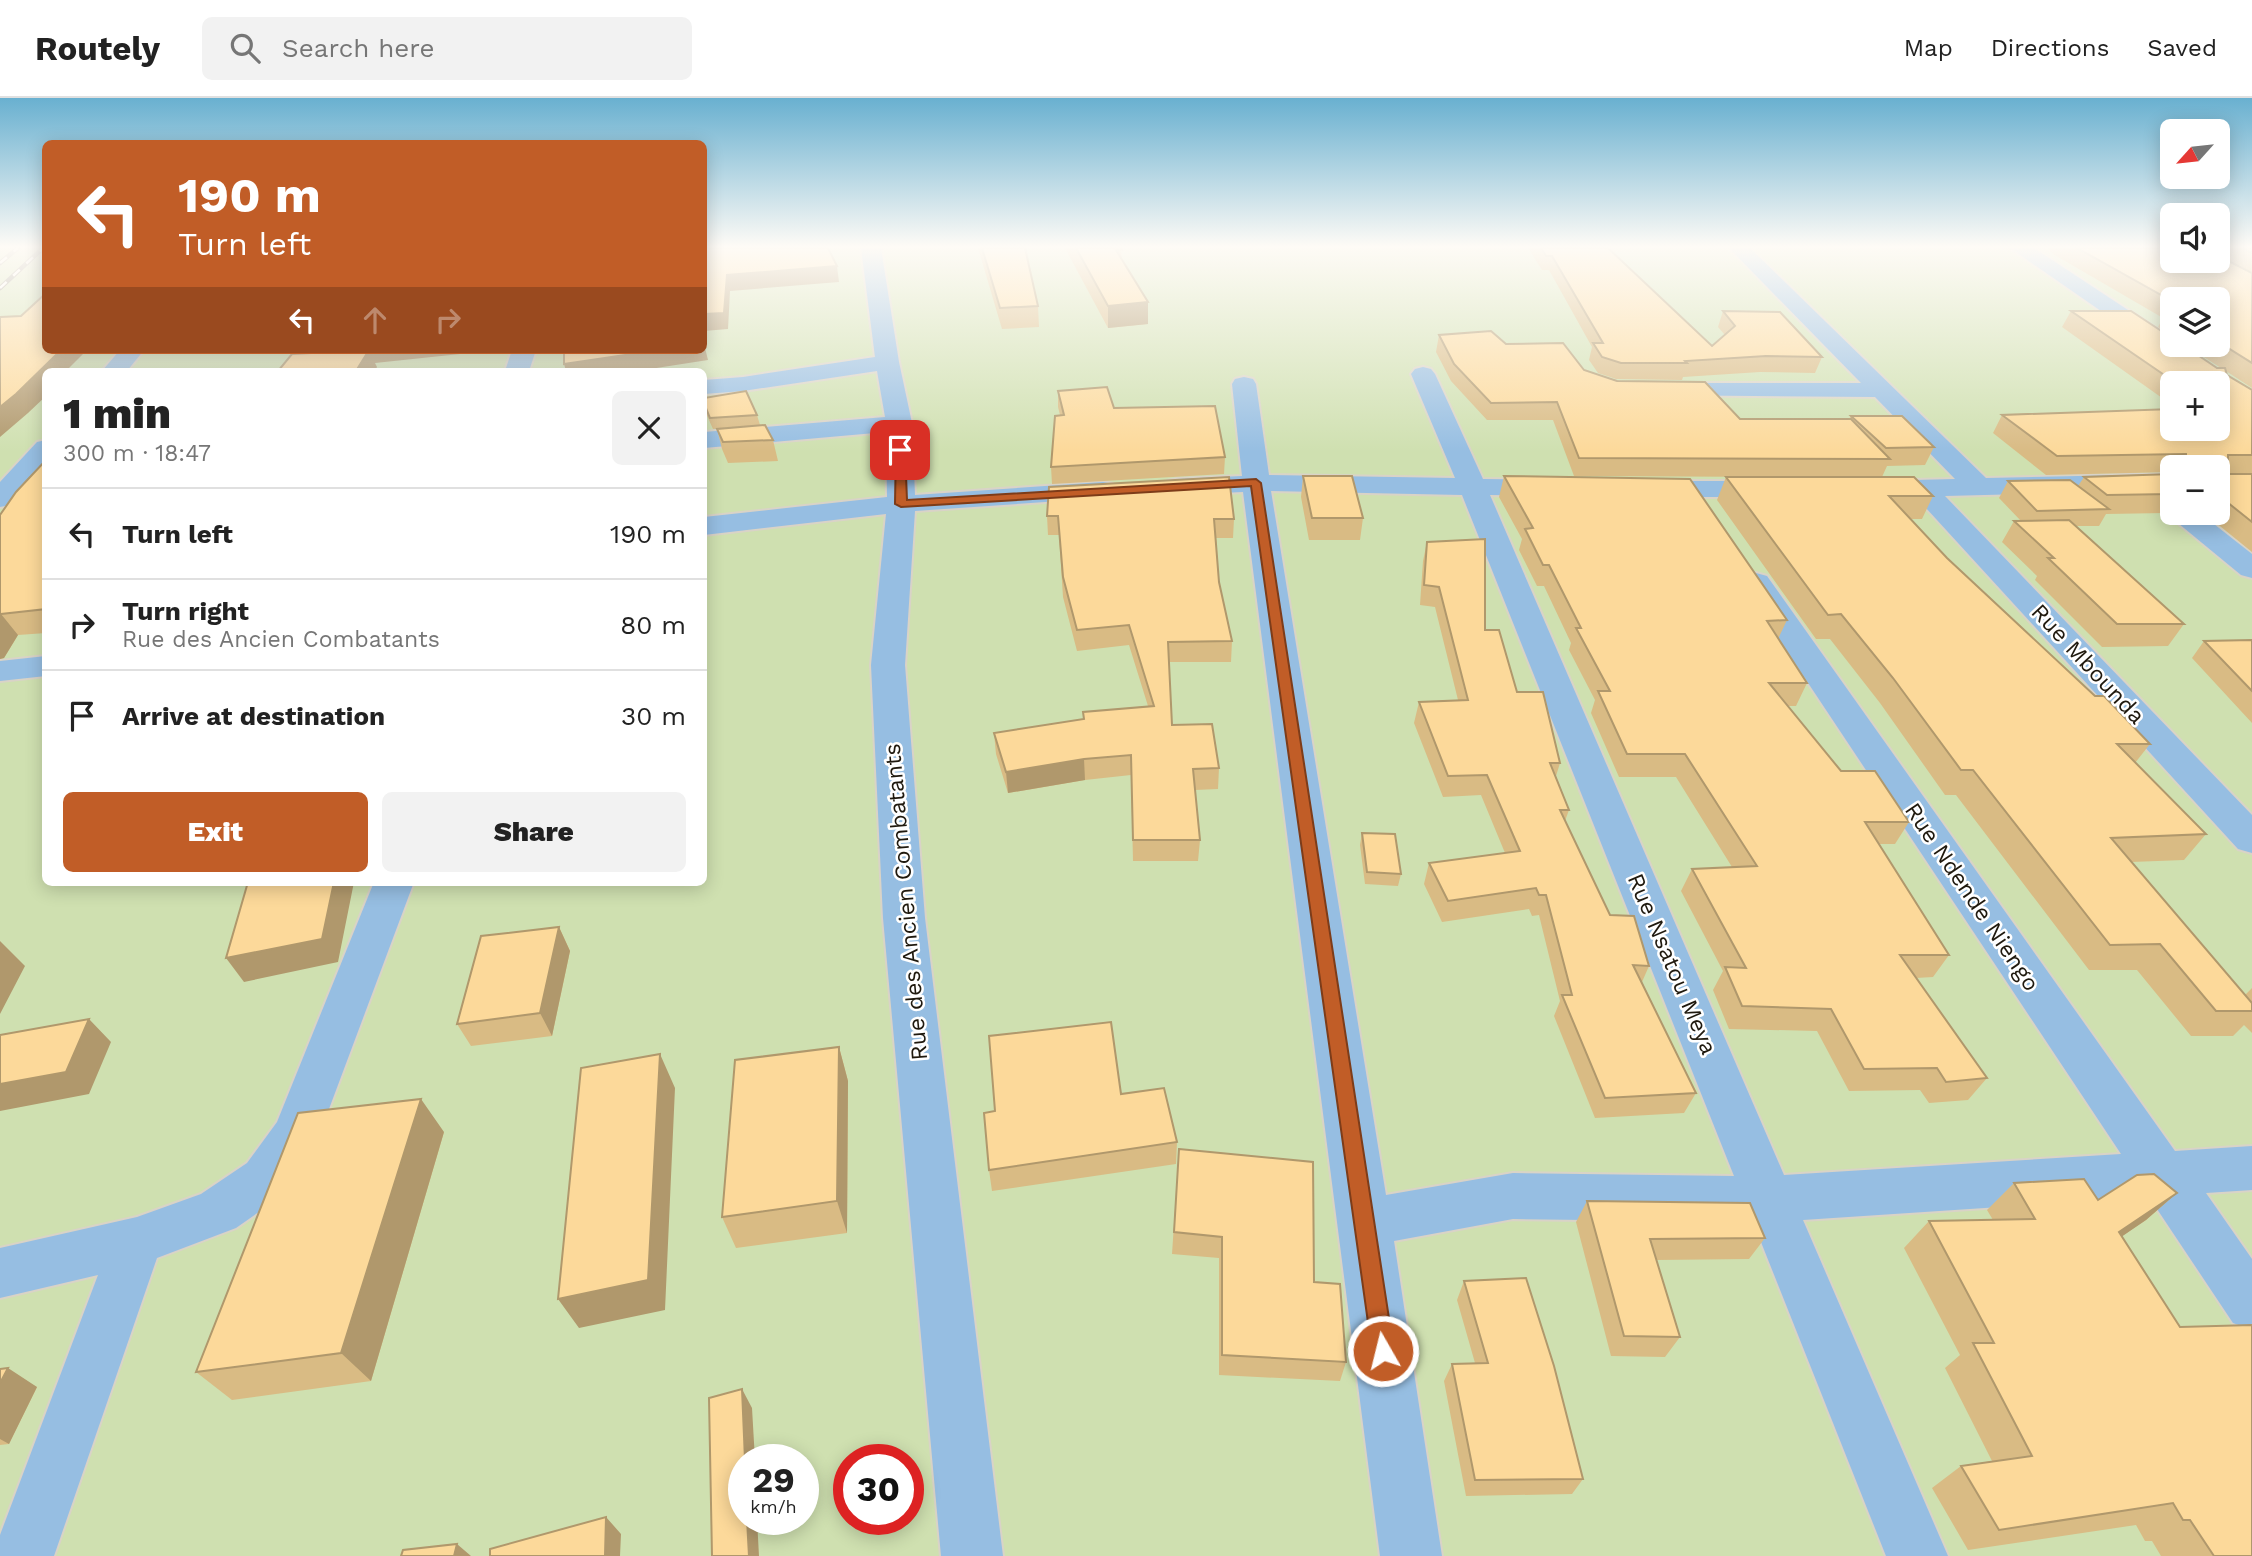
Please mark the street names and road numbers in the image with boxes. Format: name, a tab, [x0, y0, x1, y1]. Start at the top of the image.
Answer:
street label: Rue Mbounda	[2026, 598, 2150, 730]
street label: Rue des Ancien Combatants	[879, 743, 933, 1061]
street label: Rue Ndende Niengo	[1899, 798, 2045, 996]
street label: Rue Nsatou Meya	[1622, 869, 1722, 1059]

